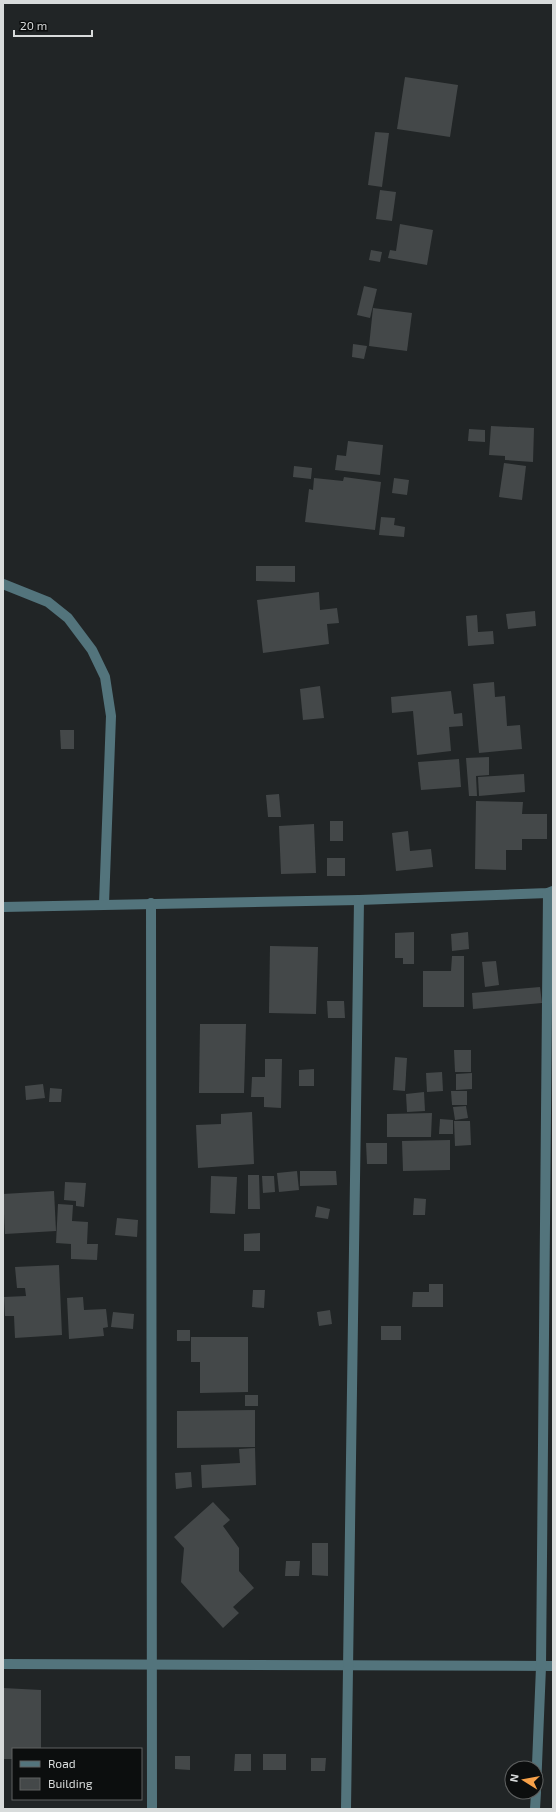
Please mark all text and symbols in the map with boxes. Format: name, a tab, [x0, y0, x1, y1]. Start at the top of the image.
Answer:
scale bar	[14, 12, 92, 38]
text: 20 m	[20, 18, 47, 32]
legend	[12, 1748, 142, 1800]
text: Road	[48, 1756, 76, 1770]
north arrow	[504, 1760, 544, 1800]
text: N	[507, 1773, 521, 1783]
text: Building	[48, 1776, 93, 1790]

